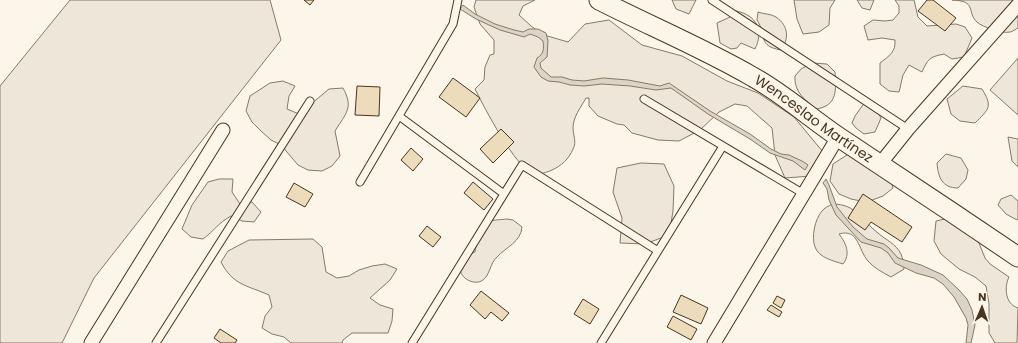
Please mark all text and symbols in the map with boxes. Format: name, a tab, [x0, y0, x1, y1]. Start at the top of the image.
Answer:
street label: Wenceslao Martínez	[751, 70, 877, 167]
north arrow	[962, 287, 1002, 327]
text: N	[978, 289, 987, 305]

